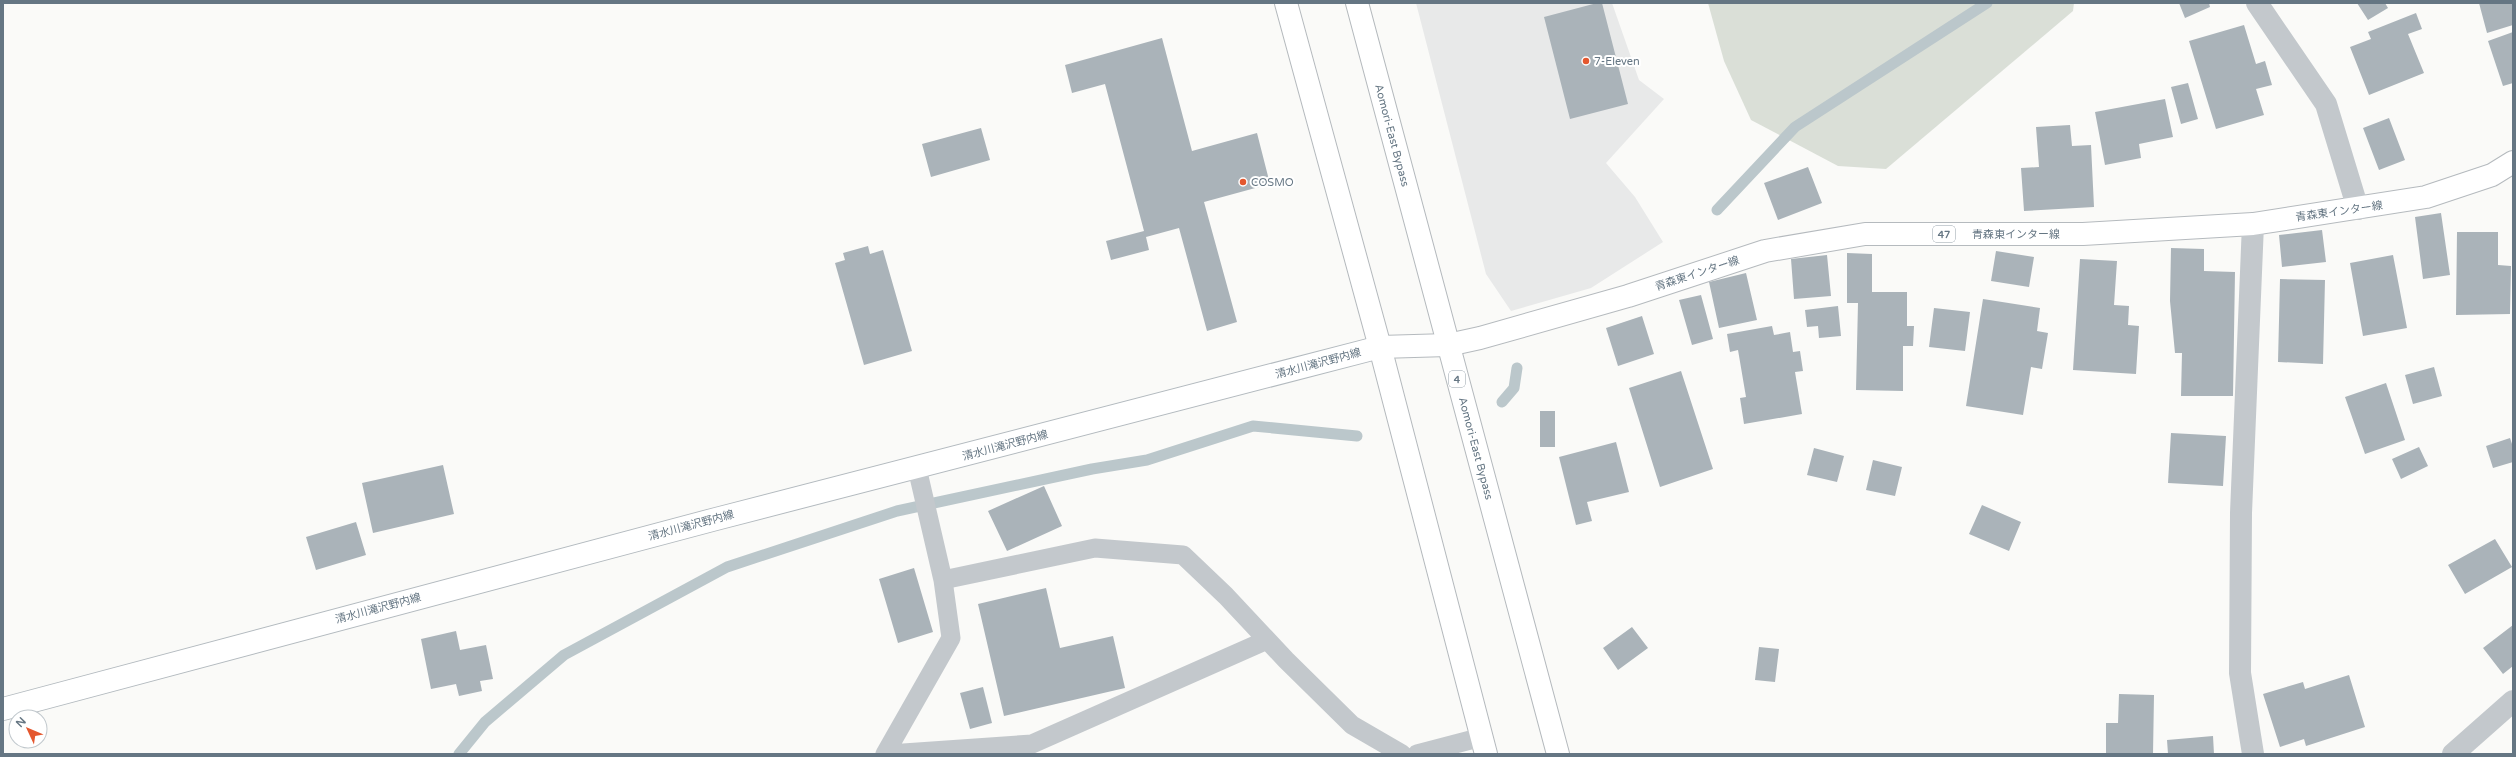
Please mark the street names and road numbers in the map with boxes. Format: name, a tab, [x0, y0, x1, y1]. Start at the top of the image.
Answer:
street label: Aomori-East Bypass	[1372, 83, 1412, 188]
street label: 青森東インター線	[2295, 199, 2384, 224]
road number: 47	[1933, 226, 1955, 242]
street label: 青森東インター線	[1972, 228, 2060, 241]
street label: 青森東インター線	[1653, 254, 1741, 293]
street label: 清水川滝沢野内線	[1274, 346, 1362, 381]
road number: 4	[1449, 371, 1465, 387]
street label: Aomori-East Bypass	[1456, 396, 1496, 501]
street label: 清水川滝沢野内線	[961, 428, 1049, 463]
street label: 清水川滝沢野内線	[647, 508, 735, 543]
street label: 清水川滝沢野内線	[334, 591, 422, 626]

